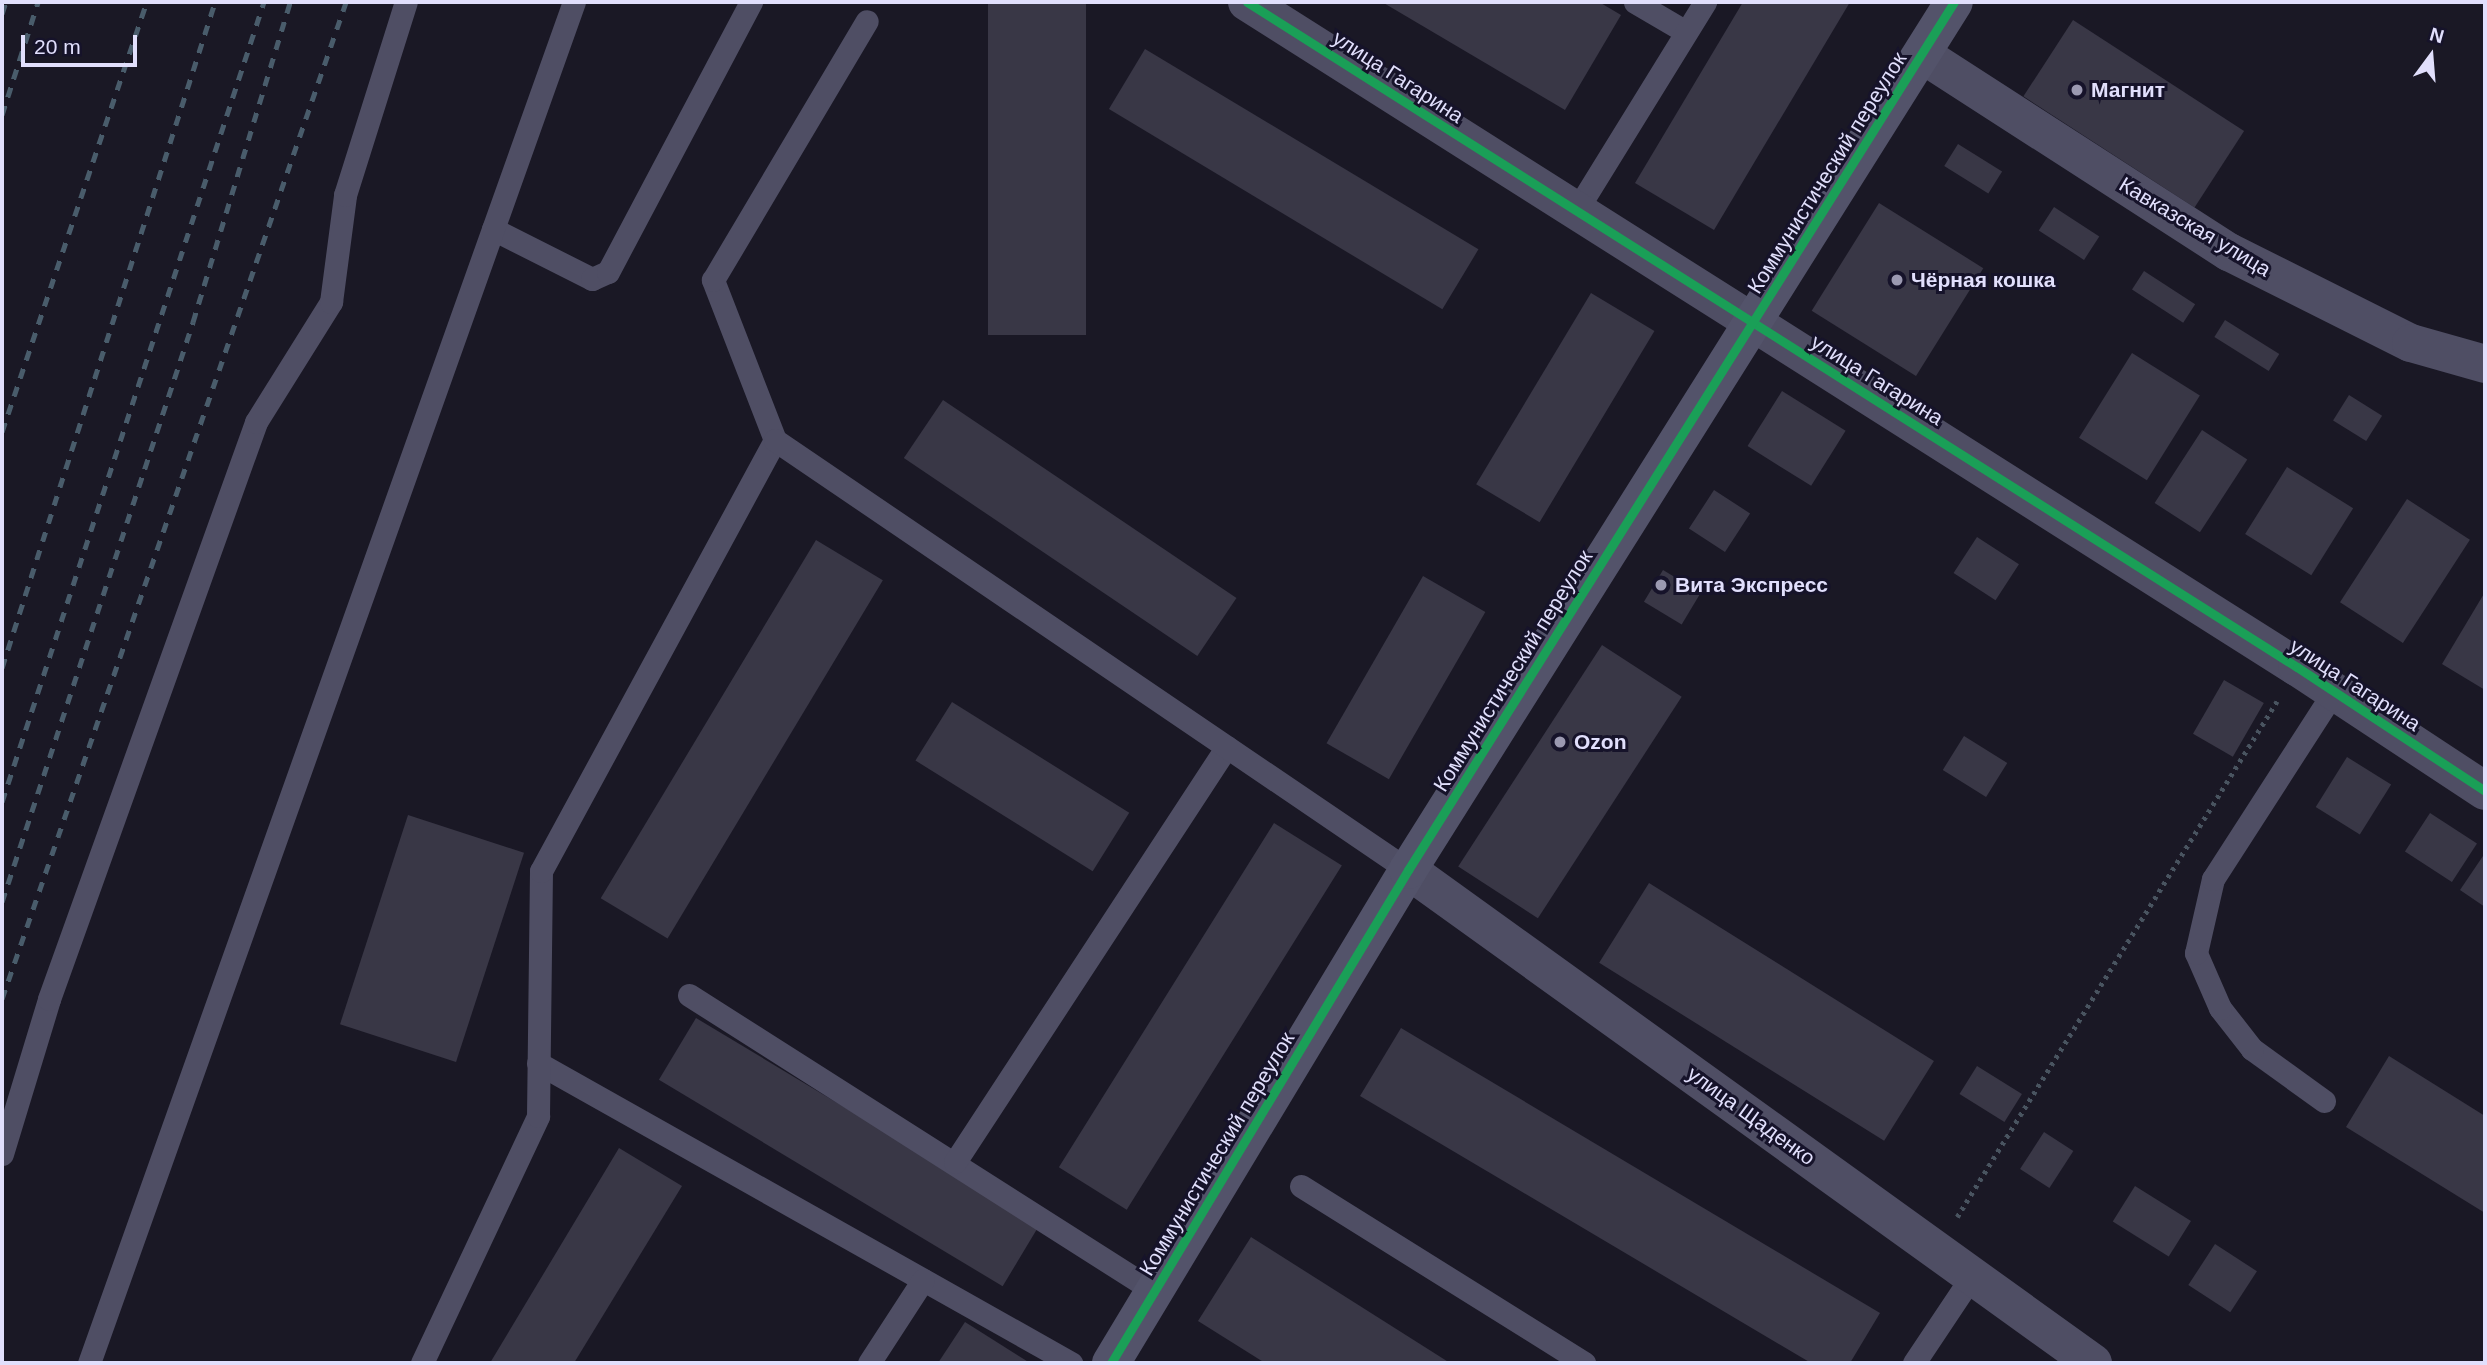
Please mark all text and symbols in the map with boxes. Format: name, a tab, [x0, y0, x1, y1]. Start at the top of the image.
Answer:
scale bar	[24, 21, 140, 65]
north arrow	[2396, 21, 2466, 91]
text: N	[2427, 23, 2446, 47]
street label: улица Гагарина	[1328, 25, 1468, 129]
text: 20 m	[34, 35, 81, 58]
street label: Коммунистический переулок	[1742, 48, 1912, 298]
place label: Магнит	[2091, 77, 2165, 103]
marker: Магнит	[2069, 82, 2085, 98]
street label: Кавказская улица	[2115, 172, 2275, 282]
place label: Чёрная кошка	[1911, 267, 2055, 293]
marker: Чёрная кошка	[1889, 272, 1905, 288]
street label: улица Гагарина	[1806, 329, 1948, 431]
street label: Коммунистический переулок	[1428, 546, 1598, 796]
place label: Вита Экспресс	[1675, 572, 1828, 598]
marker: Вита Экспресс	[1653, 577, 1669, 593]
street label: улица Гагарина	[2285, 633, 2425, 737]
place label: Ozon	[1574, 729, 1626, 755]
marker: Ozon	[1552, 734, 1568, 750]
street label: Коммунистический переулок	[1134, 1028, 1300, 1280]
street label: улица Щаденко	[1682, 1061, 1820, 1171]

